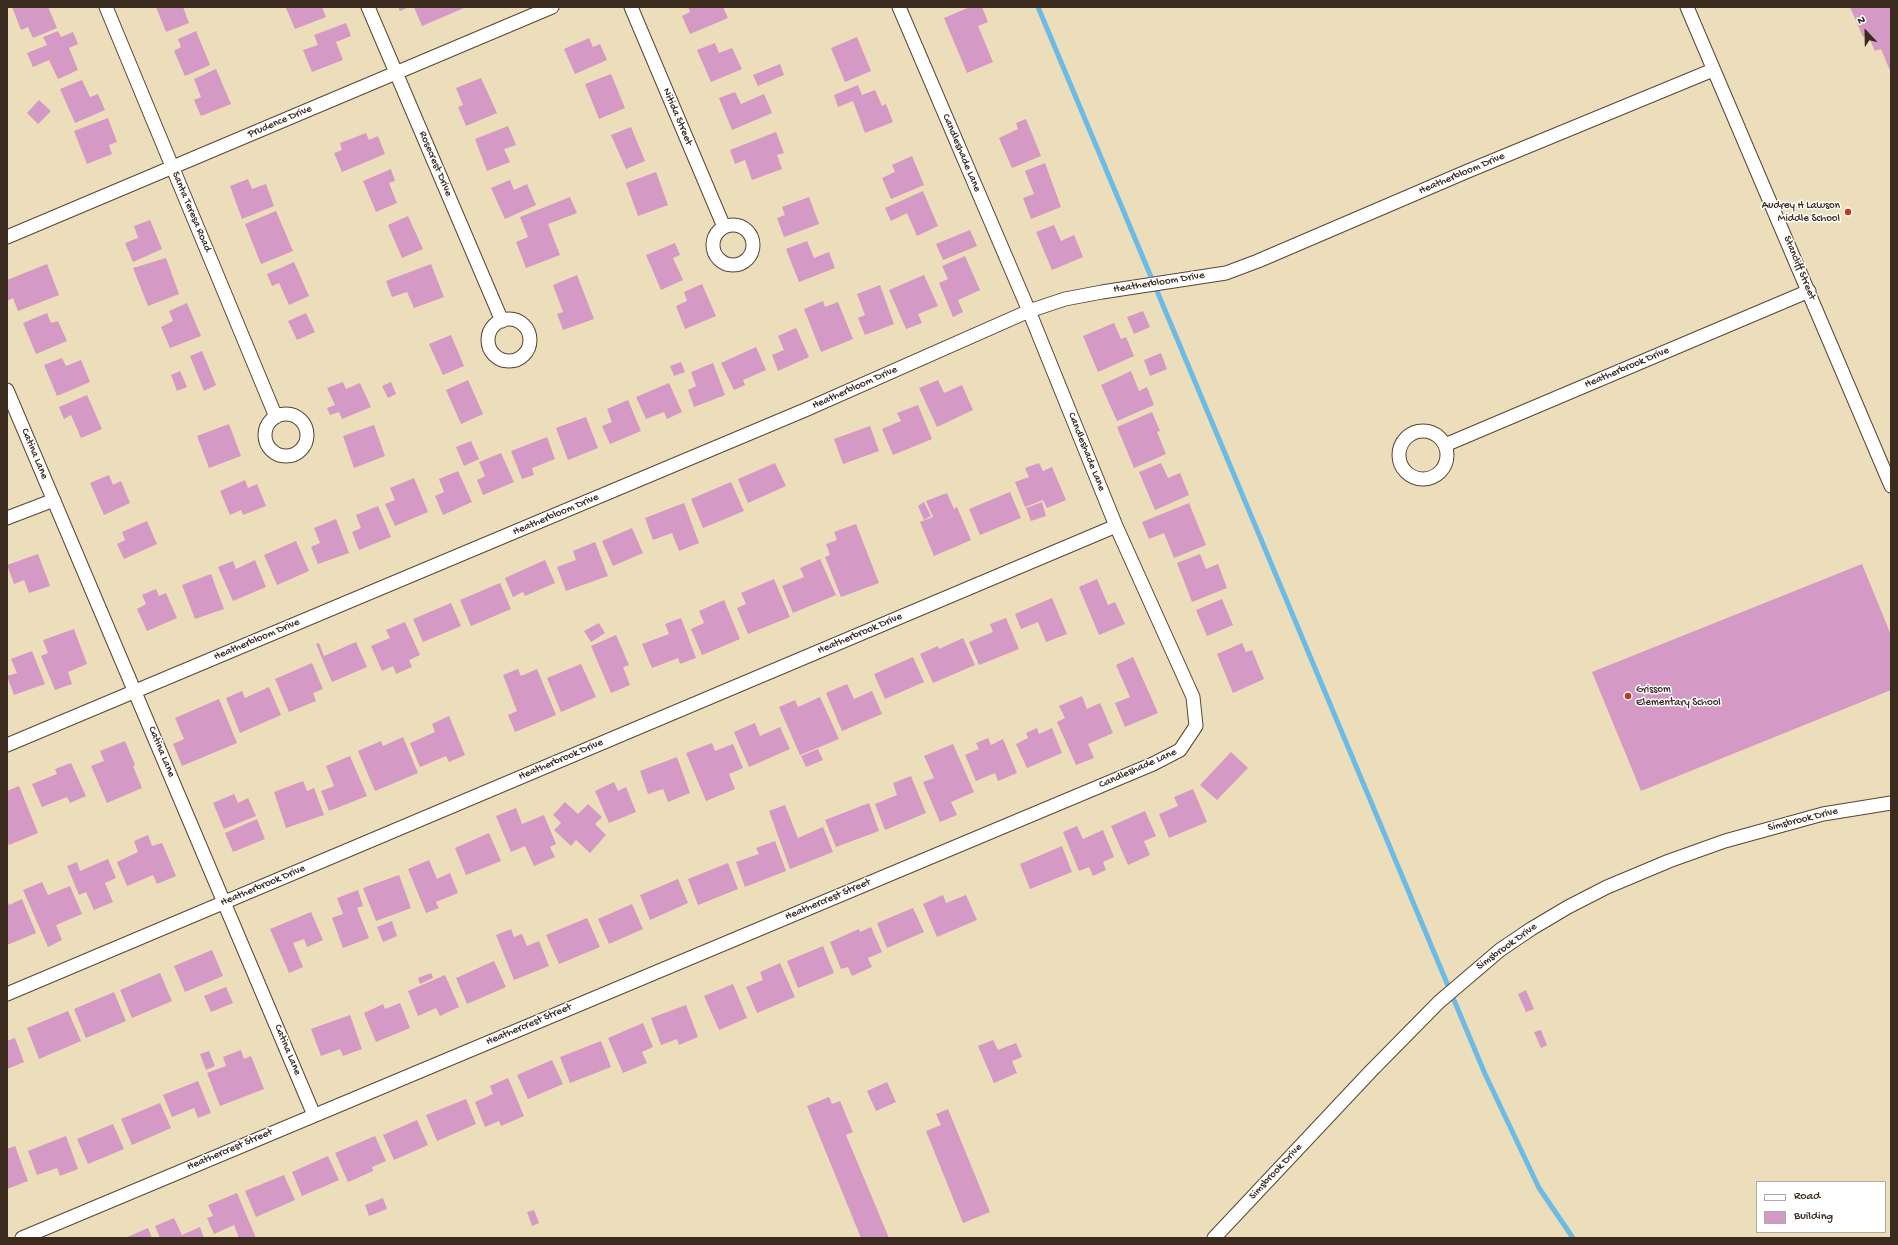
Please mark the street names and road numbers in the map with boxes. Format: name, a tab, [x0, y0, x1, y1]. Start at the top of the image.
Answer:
street label: Nitida Street	[659, 86, 695, 148]
street label: Prudence Drive	[246, 103, 314, 141]
street label: Candleshade Lane	[939, 112, 983, 194]
street label: Rosecrest Drive	[415, 129, 455, 199]
street label: Heatherbloom Drive	[1417, 150, 1507, 198]
street label: Santa Teresa Road	[168, 170, 214, 254]
street label: Stancliff Street	[1780, 234, 1818, 302]
street label: Heatherbloom Drive	[1112, 269, 1206, 297]
street label: Heatherbrook Drive	[1583, 344, 1671, 392]
street label: Heatherbloom Drive	[810, 363, 900, 413]
street label: Candleshade Lane	[1064, 411, 1108, 493]
street label: Catina Lane	[17, 427, 51, 481]
street label: Heatherbloom Drive	[511, 491, 601, 539]
street label: Heatherbrook Drive	[816, 610, 904, 658]
street label: Heatherbloom Drive	[212, 616, 302, 664]
street label: Catina Lane	[144, 725, 178, 779]
street label: Heatherbrook Drive	[517, 736, 605, 784]
street label: Candleshade Lane	[1097, 746, 1179, 792]
street label: Simsbrook Drive	[1766, 805, 1840, 835]
street label: Heatherbrook Drive	[219, 862, 307, 910]
street label: Heathercrest Street	[783, 876, 873, 924]
street label: Simsbrook Drive	[1474, 921, 1540, 973]
street label: Heathercrest Street	[484, 1001, 574, 1049]
street label: Catina Lane	[270, 1023, 304, 1077]
street label: Heathercrest Street	[185, 1126, 275, 1174]
street label: Simsbrook Drive	[1247, 1141, 1305, 1203]

